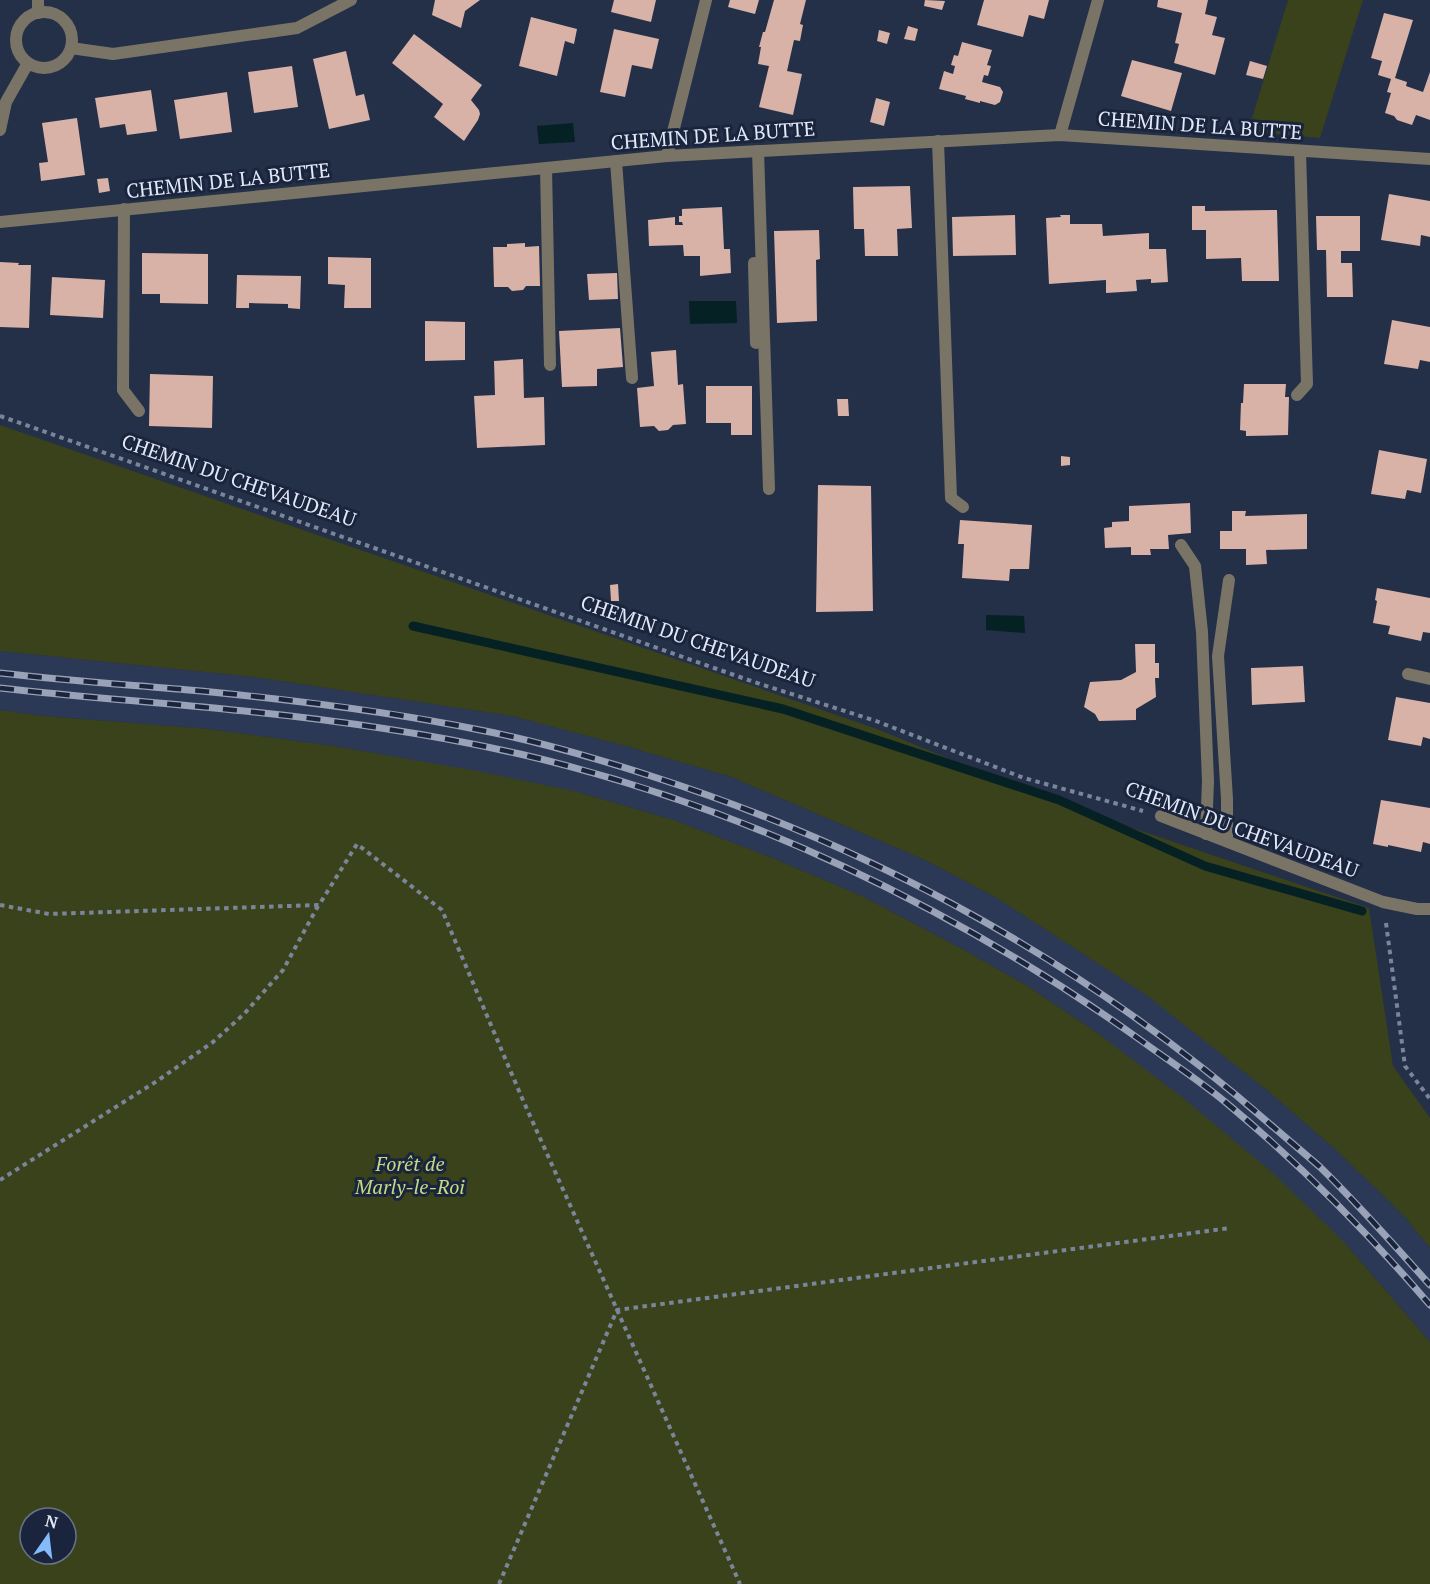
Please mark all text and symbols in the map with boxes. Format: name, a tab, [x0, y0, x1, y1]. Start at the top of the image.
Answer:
street label: CHEMIN DE LA BUTTE	[1097, 104, 1303, 146]
street label: CHEMIN DE LA BUTTE	[610, 114, 816, 156]
street label: CHEMIN DE LA BUTTE	[125, 156, 331, 204]
street label: CHEMIN DU CHEVAUDEAU	[118, 427, 360, 533]
street label: CHEMIN DU CHEVAUDEAU	[577, 588, 819, 694]
street label: CHEMIN DU CHEVAUDEAU	[1122, 774, 1363, 884]
park label: Forêt de Marly-le-Roi	[354, 1150, 465, 1200]
north arrow	[18, 1506, 78, 1566]
text: N	[43, 1509, 60, 1534]

